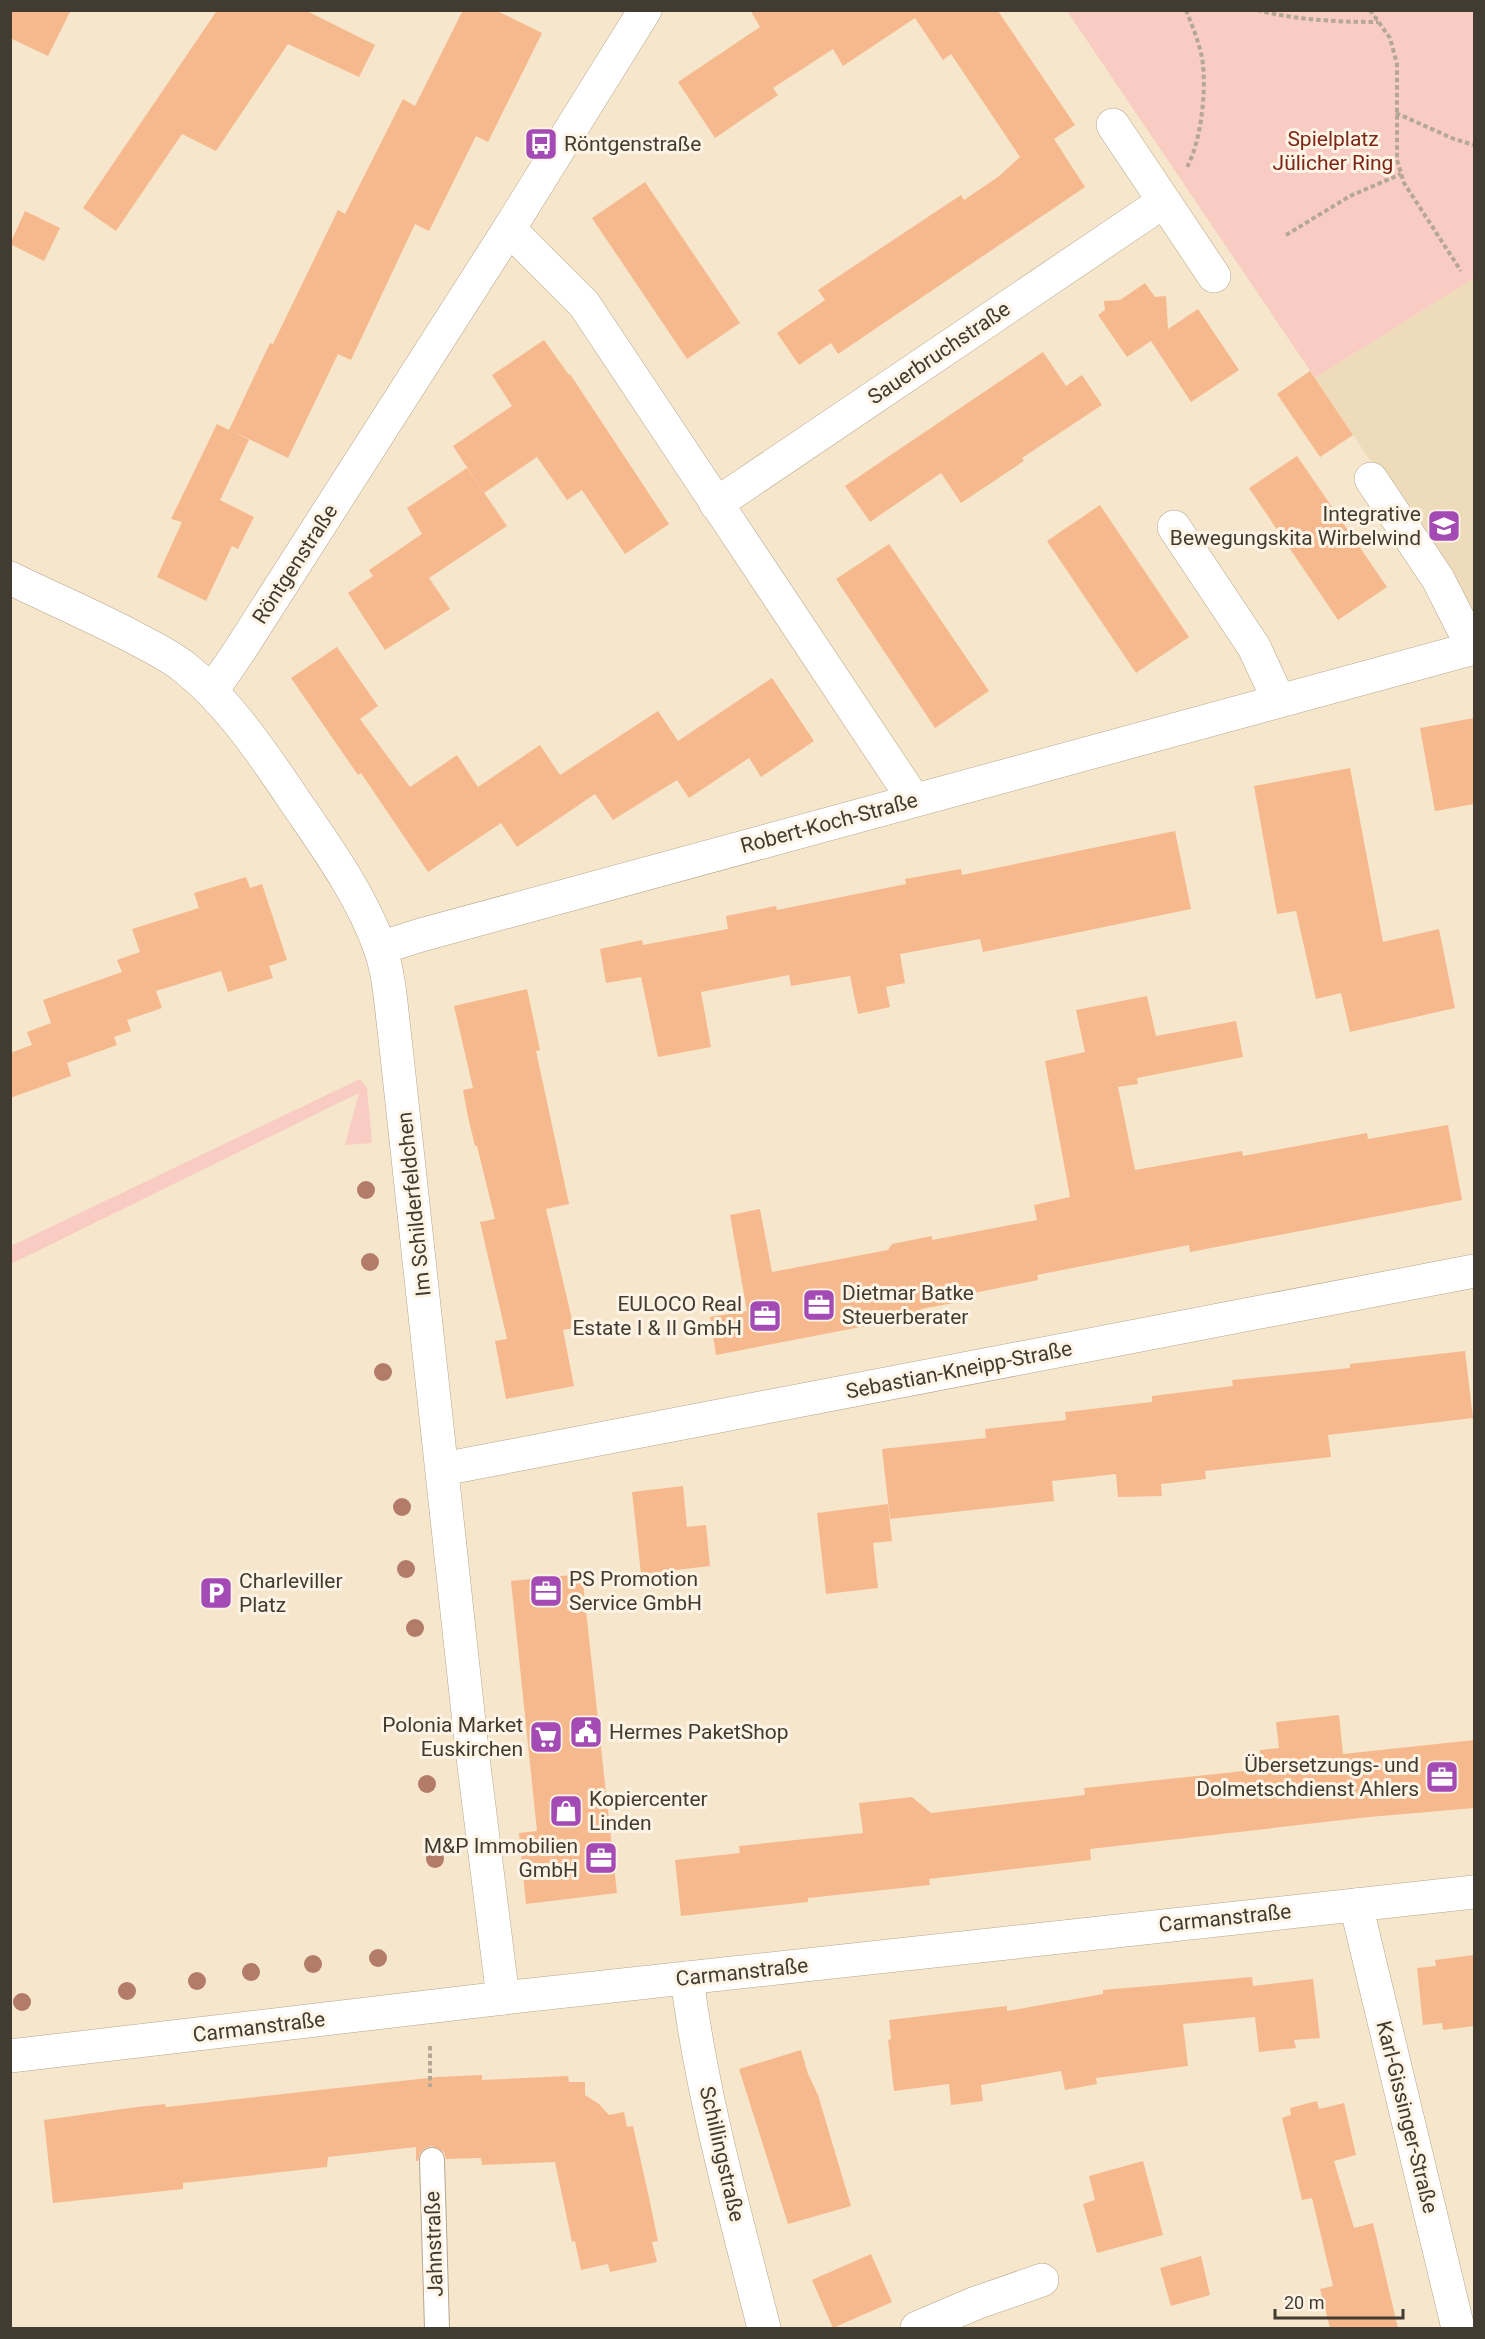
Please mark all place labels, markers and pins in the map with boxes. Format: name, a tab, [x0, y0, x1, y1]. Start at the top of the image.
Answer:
bus stop icon: Röntgenstraße	[523, 126, 559, 162]
place label: Röntgenstraße	[564, 132, 701, 156]
place label: Integrative Bewegungskita Wirbelwind	[1170, 502, 1421, 550]
school or university icon: Integrative Bewegungskita Wirbelwind	[1426, 508, 1462, 544]
place label: Dietmar Batke Steuerberater	[842, 1281, 974, 1329]
office icon: Dietmar Batke Steuerberater	[801, 1287, 837, 1323]
place label: EULOCO Real Estate I & II GmbH	[572, 1292, 742, 1340]
office icon: EULOCO Real Estate I & II GmbH	[747, 1298, 783, 1334]
place label: PS Promotion Service GmbH	[569, 1567, 702, 1615]
place label: Charleviller Platz	[239, 1569, 343, 1617]
office icon: PS Promotion Service GmbH	[528, 1573, 564, 1609]
parking icon: Charleviller Platz	[198, 1575, 234, 1611]
place label: Polonia Market Euskirchen	[382, 1713, 523, 1761]
public building icon: Hermes PaketShop	[568, 1714, 604, 1750]
supermarket icon: Polonia Market Euskirchen	[528, 1719, 564, 1755]
place label: Hermes PaketShop	[609, 1720, 789, 1744]
place label: Übersetzungs- und Dolmetschdienst Ahlers	[1196, 1753, 1419, 1801]
office icon: Übersetzungs- und Dolmetschdienst Ahlers	[1424, 1759, 1460, 1795]
place label: Kopiercenter Linden	[589, 1787, 708, 1835]
shop icon: Kopiercenter Linden	[548, 1793, 584, 1829]
place label: M&P Immobilien GmbH	[424, 1834, 578, 1882]
office icon: M&P Immobilien GmbH	[583, 1840, 619, 1876]

